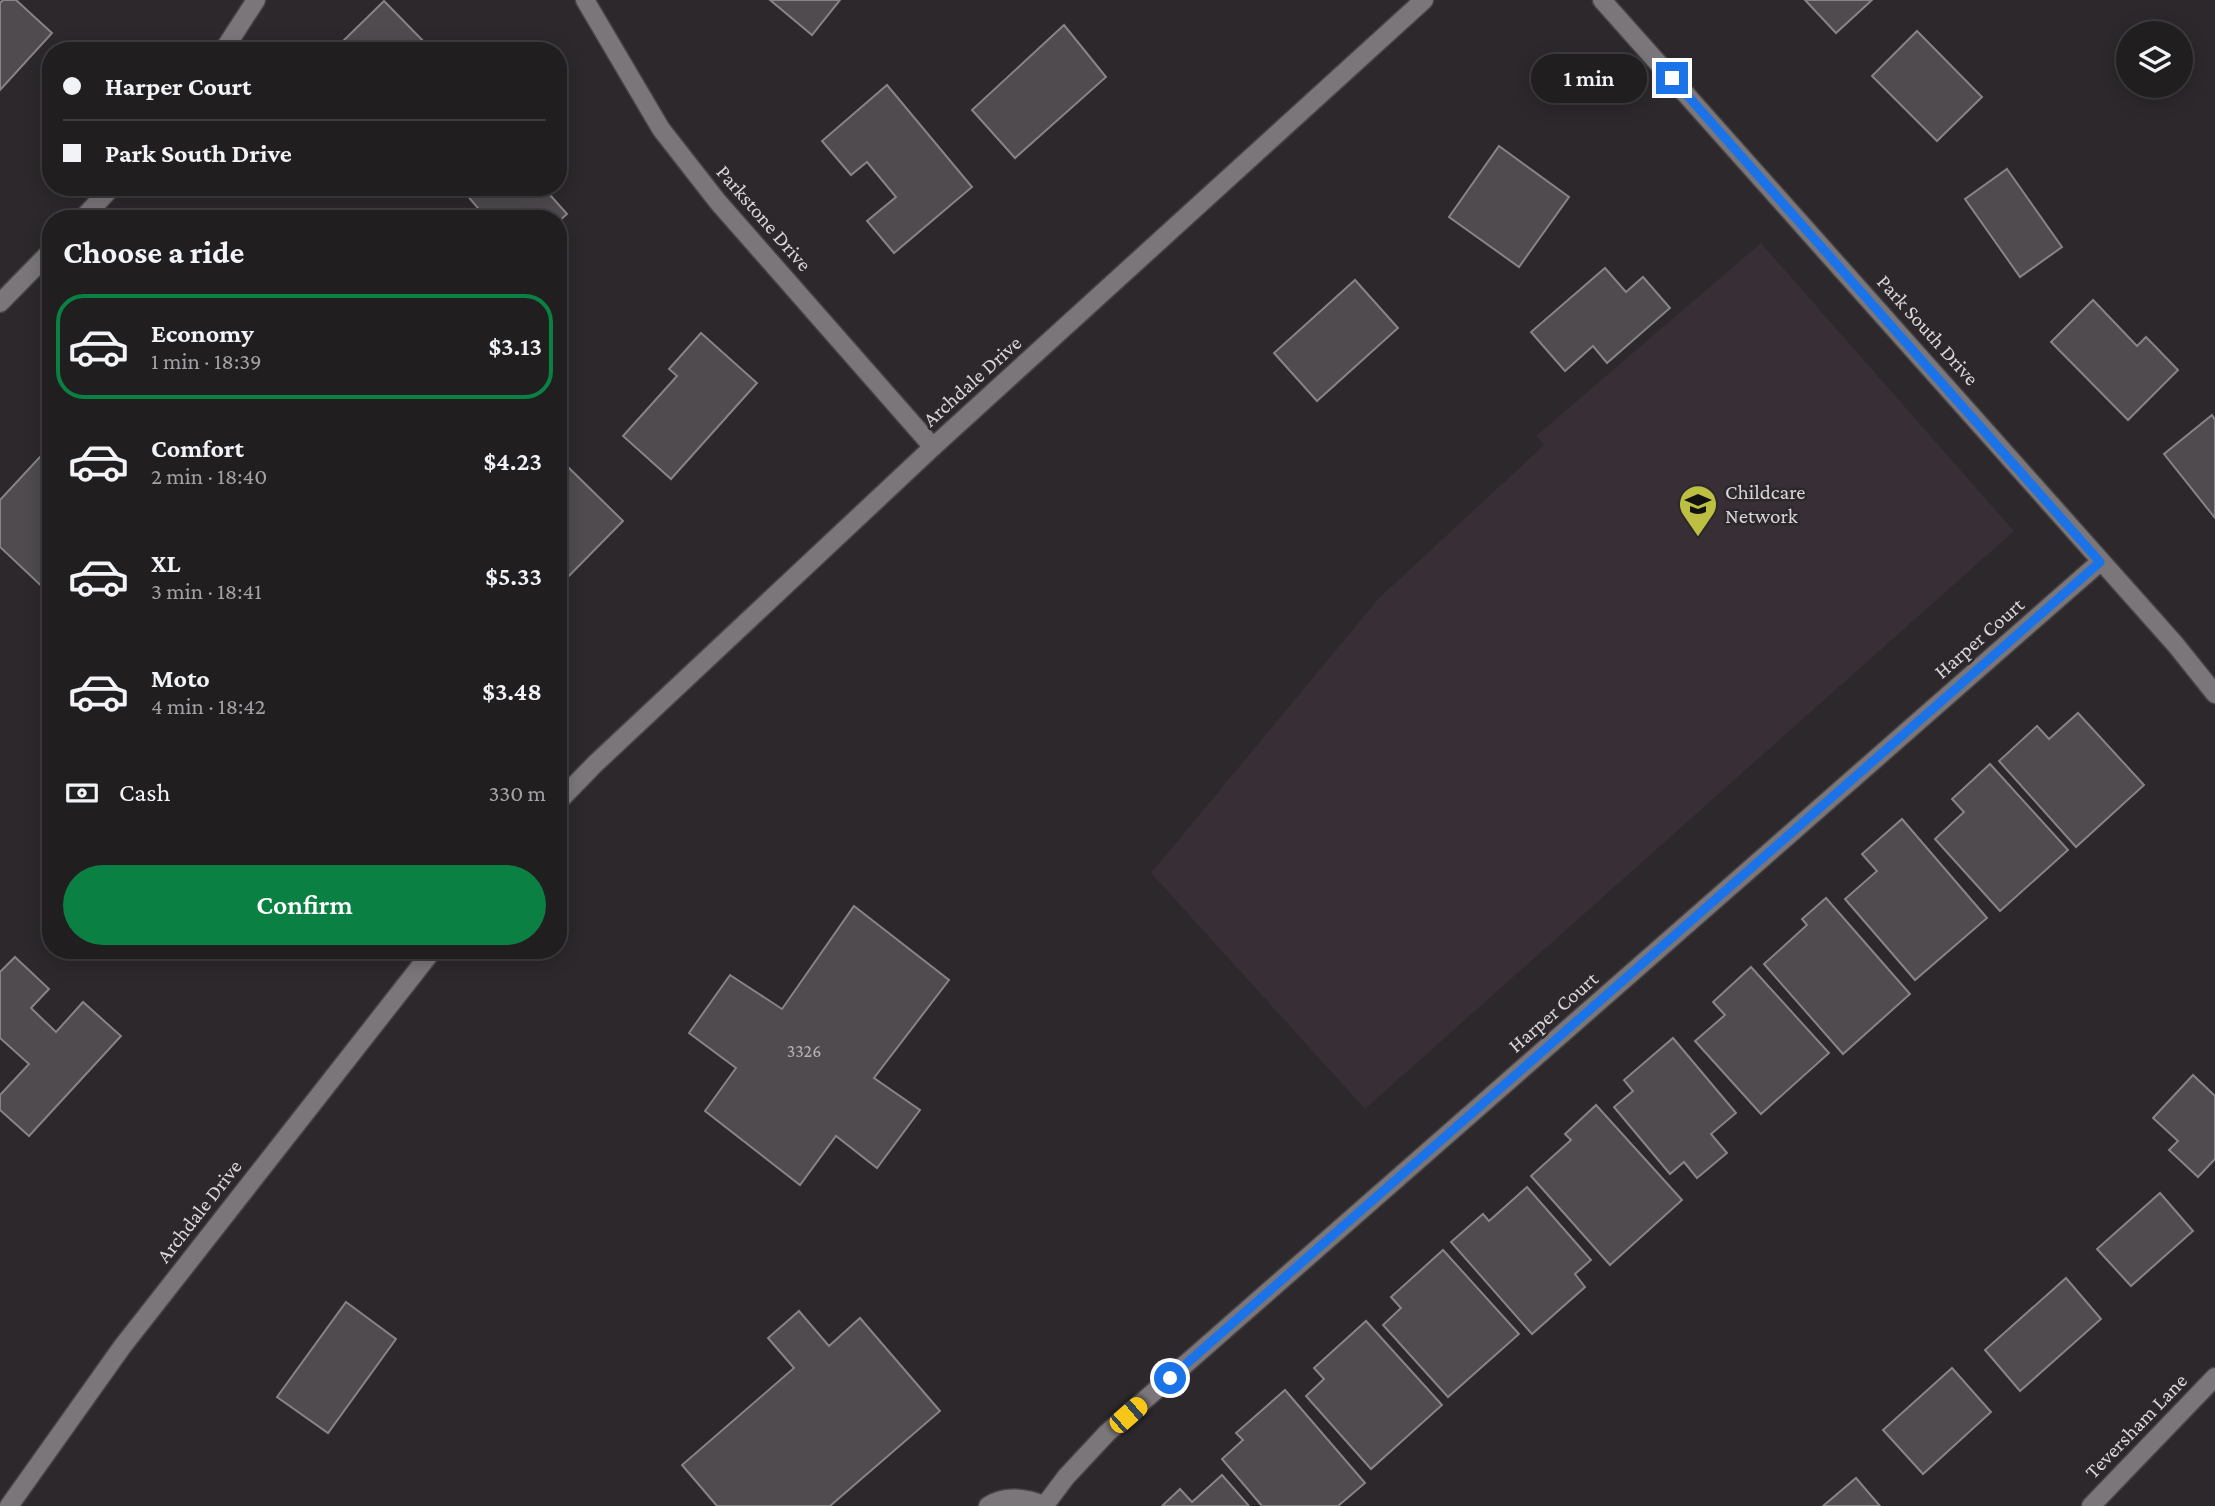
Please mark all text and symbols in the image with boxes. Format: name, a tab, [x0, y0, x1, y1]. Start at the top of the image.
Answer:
map controls	[2116, 21, 2193, 98]
button: layers	[2116, 21, 2193, 98]
callout: 1 min	[1532, 54, 1648, 102]
route end	[1656, 62, 1688, 94]
text: 1 min	[1563, 65, 1615, 91]
text: Harper Court	[105, 72, 251, 101]
text: Park South Drive	[105, 139, 292, 168]
street label: Parkstone Drive	[711, 160, 817, 276]
text: Choose a ride	[63, 234, 244, 270]
street label: Park South Drive	[1872, 270, 1984, 390]
icon: car	[67, 315, 130, 378]
text: Economy	[151, 319, 254, 348]
street label: Archdale Drive	[918, 331, 1026, 431]
text: $3.13	[488, 332, 542, 361]
text: 1 min · 18:39	[151, 348, 262, 374]
icon: car	[67, 430, 130, 493]
text: Comfort	[151, 434, 244, 463]
text: $4.23	[483, 447, 542, 476]
text: 2 min · 18:40	[151, 463, 267, 489]
place label: Childcare Network	[1725, 480, 1805, 528]
school or university icon: Childcare Network	[1677, 483, 1719, 538]
icon: car	[67, 545, 130, 608]
text: XL	[151, 549, 180, 578]
text: $5.33	[485, 562, 542, 591]
text: 3 min · 18:41	[151, 578, 262, 604]
street label: Harper Court	[1929, 592, 2029, 683]
icon: car	[67, 660, 130, 723]
text: Moto	[151, 664, 210, 693]
text: $3.48	[482, 677, 542, 706]
text: 4 min · 18:42	[151, 693, 266, 719]
icon: cash	[63, 774, 101, 812]
text: Cash	[119, 778, 170, 807]
text: 330 m	[488, 780, 546, 806]
button: Confirm	[63, 865, 546, 945]
street label: Harper Court	[1503, 966, 1603, 1057]
house number: 3326	[787, 1041, 821, 1061]
street label: Archdale Drive	[151, 1155, 247, 1267]
route start	[1154, 1362, 1186, 1394]
street label: Teversham Lane	[2080, 1369, 2192, 1483]
car	[1106, 1393, 1151, 1437]

